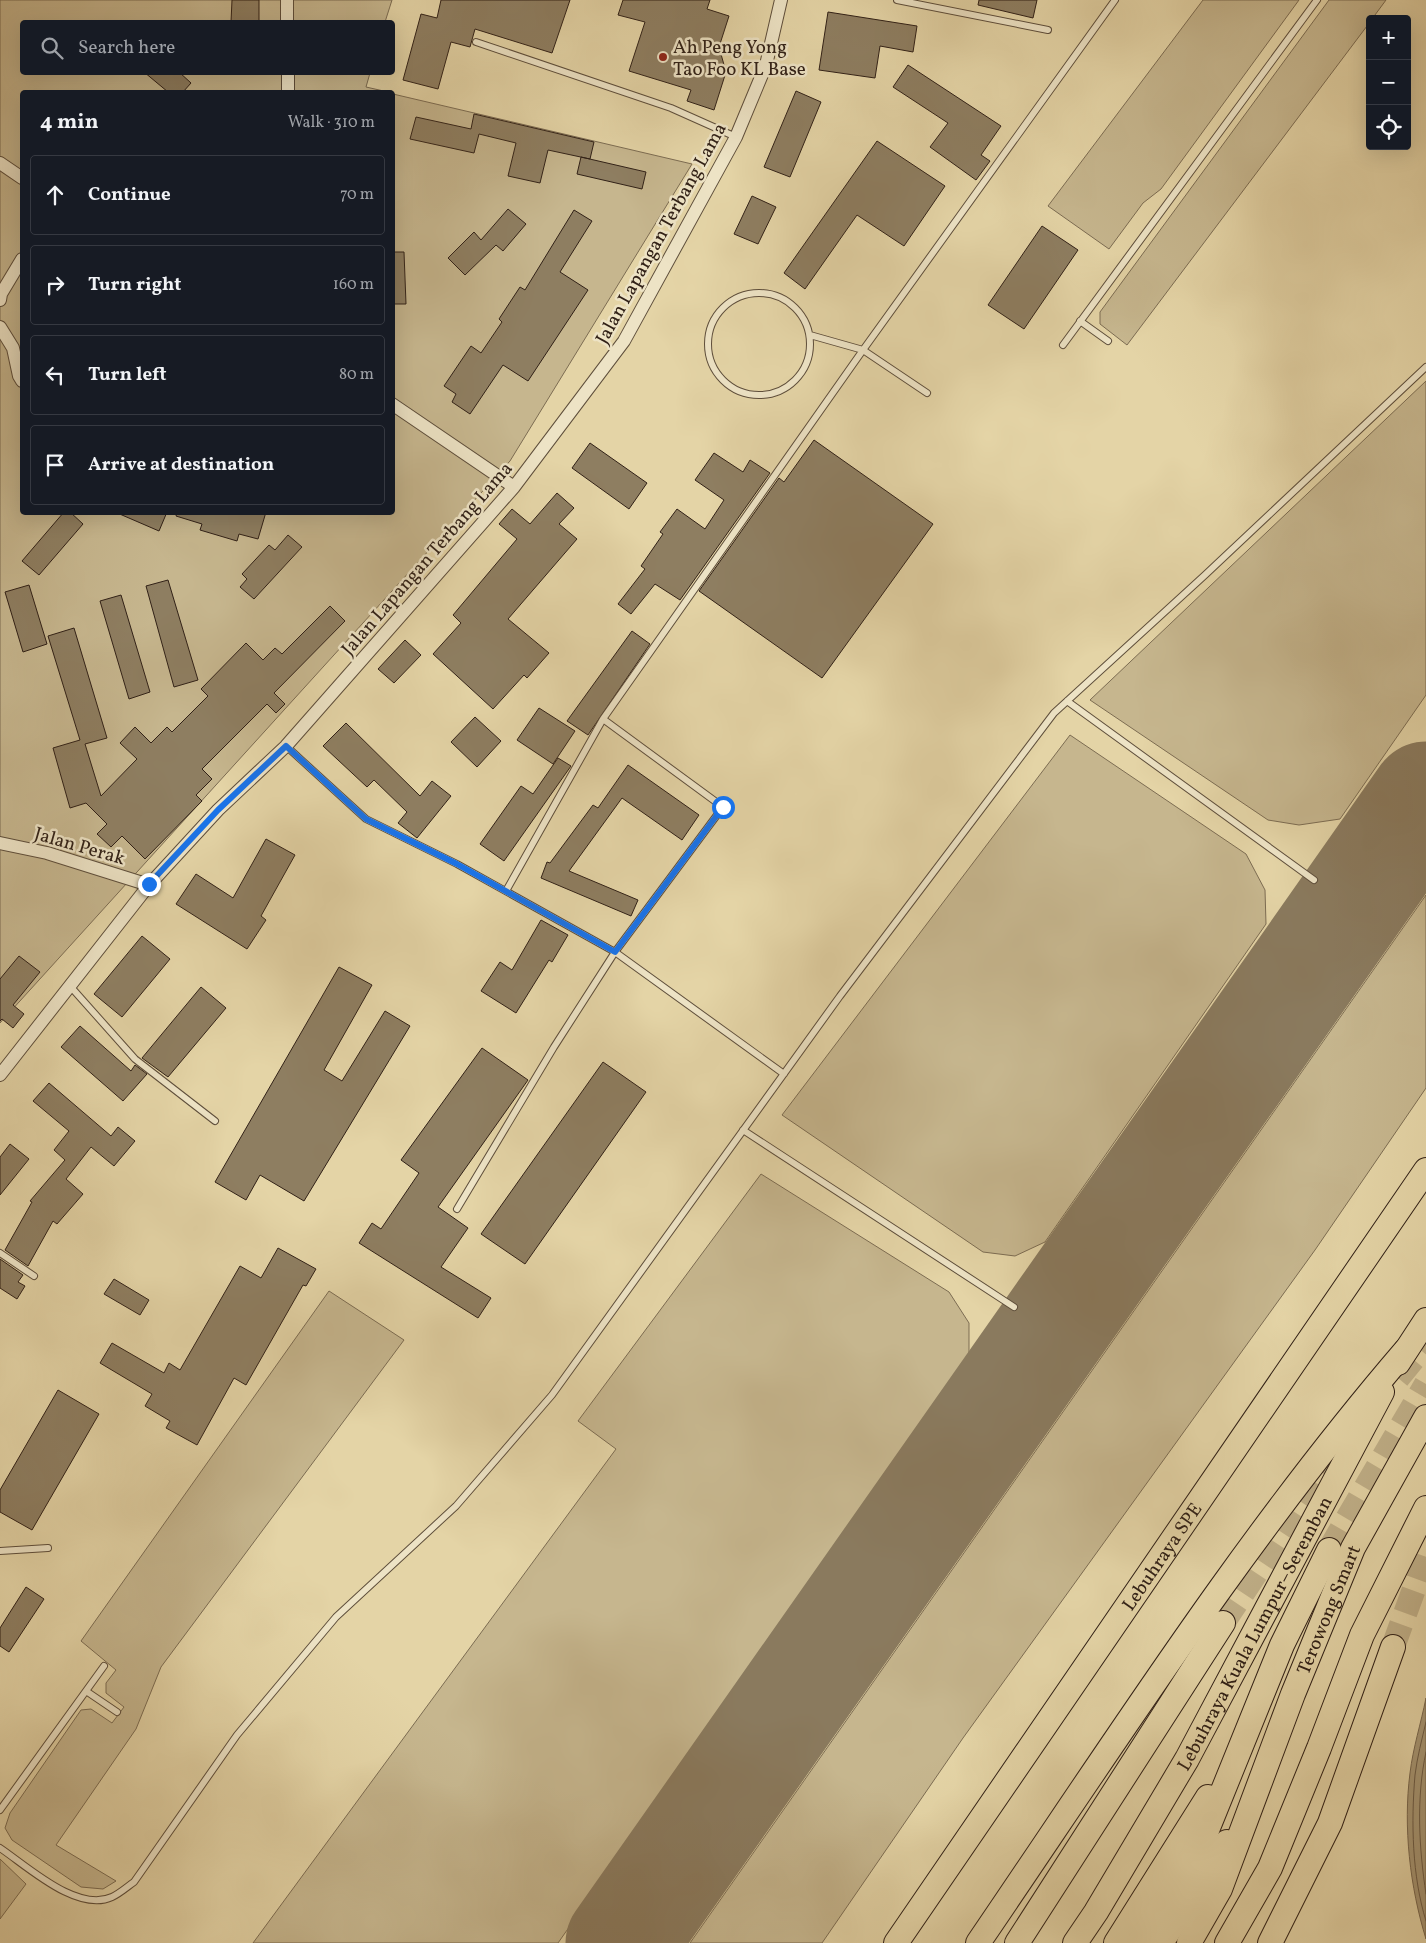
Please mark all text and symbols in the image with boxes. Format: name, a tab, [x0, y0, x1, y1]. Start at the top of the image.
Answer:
map controls	[1366, 15, 1411, 150]
button: +	[1366, 15, 1411, 60]
search box	[20, 20, 395, 75]
icon: search	[38, 34, 66, 62]
text: Search here	[78, 35, 175, 61]
place label: Ah Peng Yong Tao Foo KL Base	[673, 35, 806, 83]
marker: Ah Peng Yong Tao Foo KL Base	[657, 51, 669, 63]
button: −	[1366, 60, 1411, 105]
button: locate	[1366, 105, 1411, 150]
text: 4 min	[40, 108, 99, 137]
text: Walk · 310 m	[288, 112, 375, 134]
street label: Jalan Lapangan Terbang Lama	[590, 119, 734, 349]
icon: ahead	[41, 181, 69, 209]
text: Continue	[88, 182, 171, 208]
text: 70 m	[340, 184, 374, 206]
icon: right	[41, 271, 69, 299]
text: Turn right	[88, 272, 181, 298]
text: 160 m	[333, 274, 374, 296]
icon: left	[41, 361, 69, 389]
text: Turn left	[88, 362, 167, 388]
text: 80 m	[339, 364, 374, 386]
icon: arrive	[41, 451, 69, 479]
text: Arrive at destination	[88, 452, 274, 478]
street label: Jalan Lapangan Terbang Lama	[336, 457, 519, 662]
route start	[712, 796, 735, 819]
street label: Jalan Perak	[31, 822, 128, 872]
route end	[138, 873, 161, 896]
street label: Lebuhraya Kuala Lumpur–Seremban	[1172, 1492, 1339, 1776]
street label: Lebuhraya SPE	[1117, 1498, 1209, 1616]
street label: Terowong Smart	[1291, 1541, 1368, 1679]

